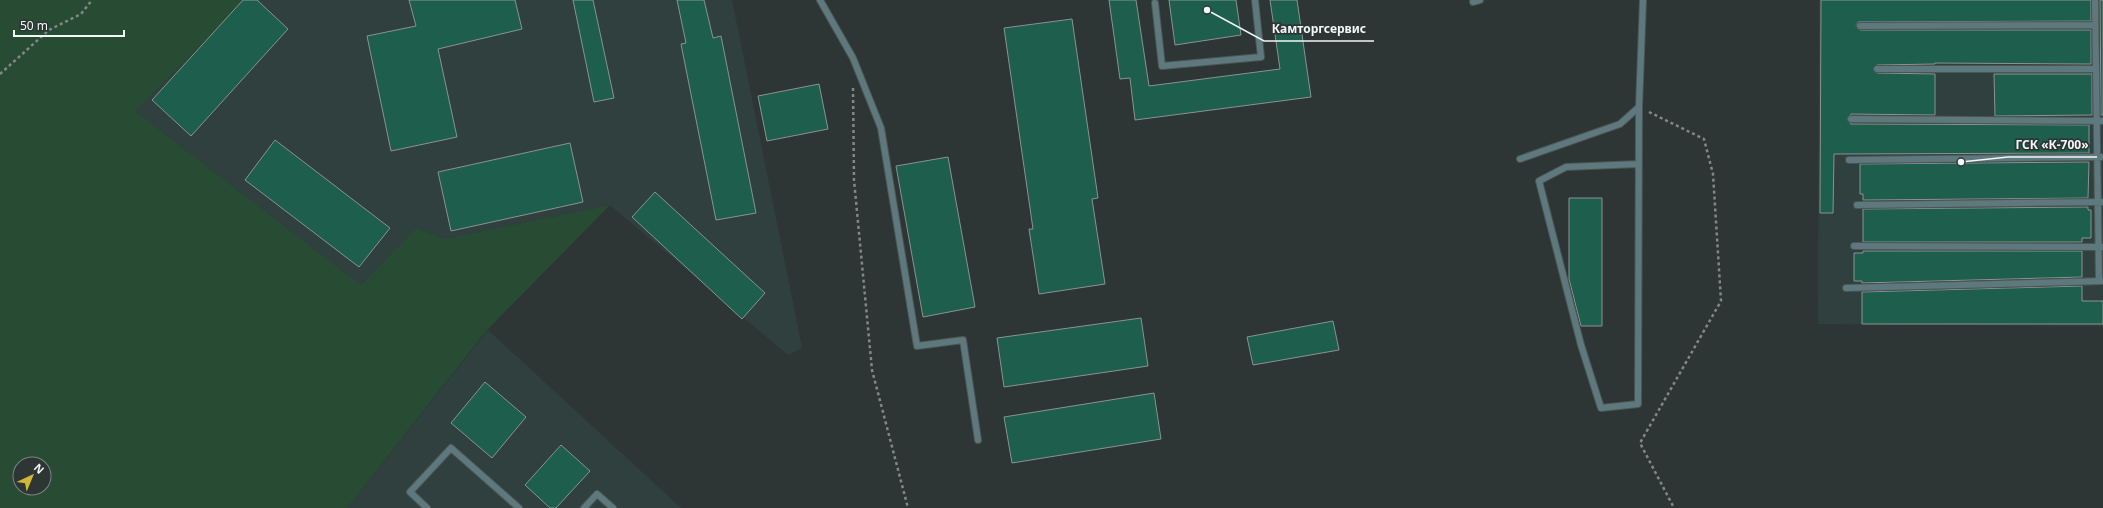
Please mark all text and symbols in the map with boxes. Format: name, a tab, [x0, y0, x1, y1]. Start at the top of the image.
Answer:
scale bar	[14, 12, 124, 38]
text: 50 m	[20, 17, 48, 34]
callout: Камторгсервис	[1264, 17, 1374, 41]
text: Камторгсервис	[1272, 20, 1366, 37]
callout: ГСК «К-700»	[2008, 133, 2097, 157]
text: ГСК «К-700»	[2015, 136, 2089, 153]
north arrow	[12, 456, 52, 496]
text: N	[31, 460, 48, 477]

